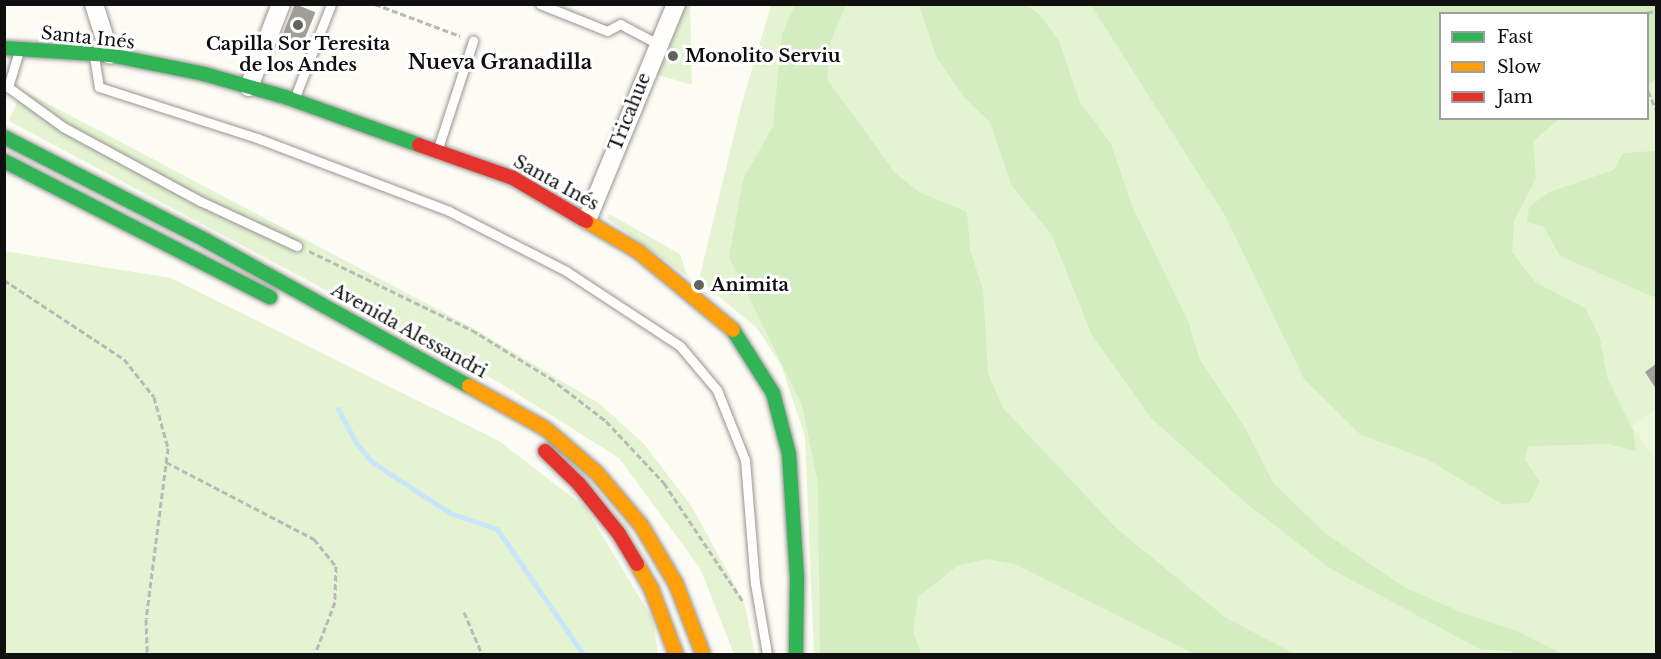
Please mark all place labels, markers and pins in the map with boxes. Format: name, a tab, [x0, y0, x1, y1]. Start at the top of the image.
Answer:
marker: Capilla Sor Teresita de los Andes	[291, 18, 305, 32]
place label: Capilla Sor Teresita de los Andes	[205, 34, 391, 76]
place label: Monolito Serviu	[685, 45, 840, 67]
marker: Monolito Serviu	[666, 49, 680, 63]
place label: Animita	[711, 274, 789, 296]
marker: Animita	[692, 278, 706, 292]

